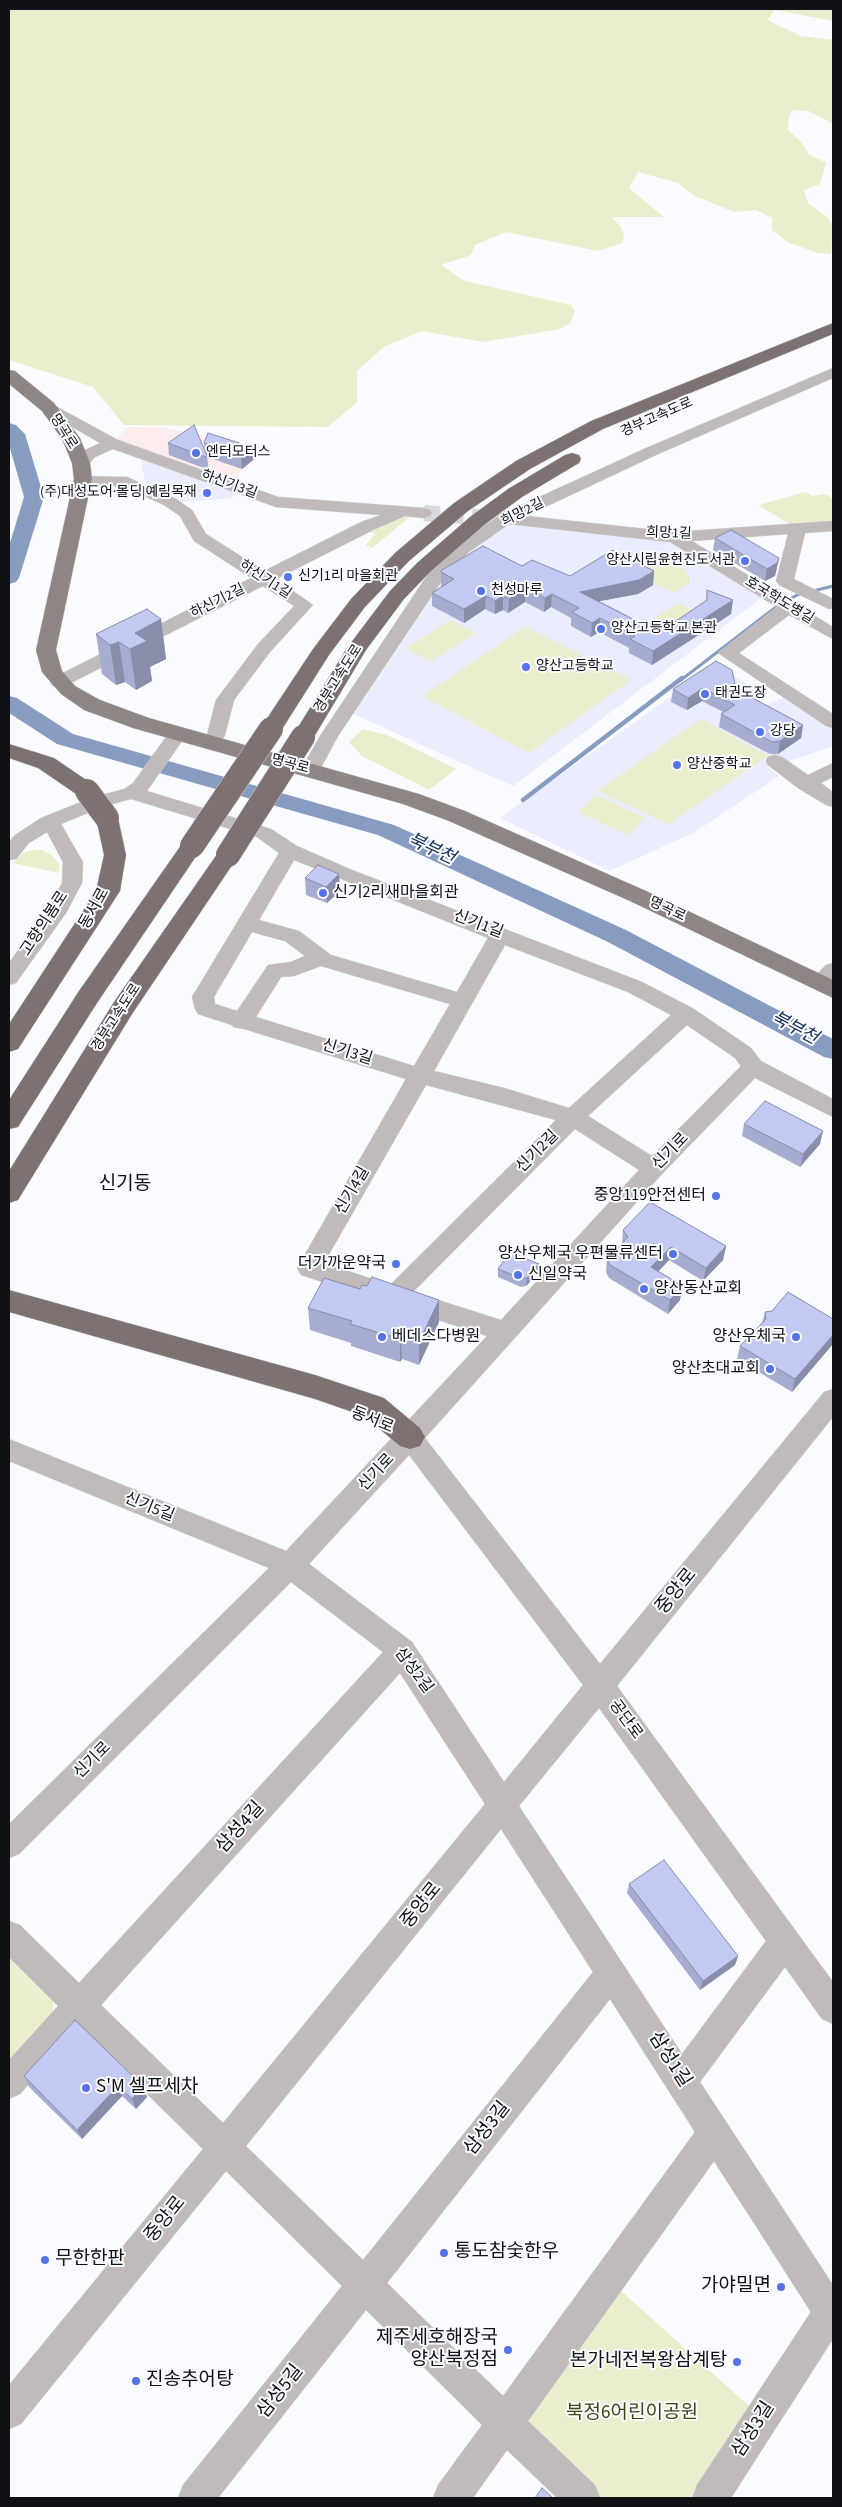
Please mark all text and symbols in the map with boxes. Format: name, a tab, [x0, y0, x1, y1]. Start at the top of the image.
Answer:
street label: 경부고속도로	[618, 395, 696, 441]
street label: 명곡로	[46, 411, 80, 453]
place label: 엔터모터스	[206, 445, 270, 461]
marker: 엔터모터스	[190, 447, 202, 459]
street label: 하신기3길	[199, 467, 259, 503]
place label: (주)대성도어·몰딩|예림목재	[40, 485, 197, 501]
marker: (주)대성도어·몰딩|예림목재	[201, 487, 213, 499]
street label: 희망2길	[499, 495, 547, 531]
street label: 희망1길	[646, 525, 692, 543]
place label: 양산시립윤현진도서관	[606, 553, 735, 569]
marker: 양산시립윤현진도서관	[739, 555, 751, 567]
street label: 하신기1길	[236, 557, 294, 603]
place label: 신기1리 마을회관	[298, 569, 398, 585]
marker: 신기1리 마을회관	[282, 571, 294, 583]
street label: 호국학도병길	[742, 574, 816, 628]
street label: 하신기2길	[188, 581, 248, 623]
place label: 천성마루	[491, 583, 543, 599]
marker: 천성마루	[475, 585, 487, 597]
place label: 양산고등학교 본관	[611, 621, 717, 637]
marker: 양산고등학교 본관	[595, 623, 607, 635]
street label: 경부고속도로	[311, 642, 367, 716]
place label: 양산고등학교	[536, 659, 613, 675]
marker: 양산고등학교	[520, 661, 532, 673]
place label: 태권도장	[715, 686, 767, 702]
marker: 태권도장	[699, 688, 711, 700]
place label: 강당	[770, 724, 796, 740]
marker: 강당	[754, 726, 766, 738]
street label: 명곡로	[269, 752, 311, 778]
place label: 양산중학교	[687, 757, 751, 773]
marker: 양산중학교	[671, 759, 683, 771]
water label: 북부천	[404, 830, 458, 870]
place label: 신기2리새마을회관	[333, 883, 459, 903]
street label: 동서로	[76, 885, 114, 933]
marker: 신기2리새마을회관	[317, 887, 329, 899]
street label: 고향의봄로	[17, 888, 73, 960]
street label: 명곡로	[646, 894, 688, 926]
street label: 신기1길	[450, 907, 506, 943]
street label: 경부고속도로	[89, 981, 145, 1055]
water label: 북부천	[767, 1008, 821, 1050]
street label: 신기3길	[319, 1036, 375, 1070]
street label: 신기2길	[513, 1127, 563, 1177]
street label: 신기로	[649, 1129, 693, 1175]
street label: 신기4길	[332, 1164, 374, 1218]
district label: 신기동	[99, 1174, 151, 1196]
place label: 중앙119안전센터	[594, 1186, 706, 1206]
marker: 중앙119안전센터	[710, 1190, 722, 1202]
place label: 양산우체국 우편물류센터	[498, 1244, 663, 1264]
marker: 양산우체국 우편물류센터	[667, 1248, 679, 1260]
place label: 더가까운약국	[298, 1254, 386, 1274]
marker: 더가까운약국	[390, 1258, 402, 1270]
place label: 신일약국	[528, 1265, 587, 1285]
marker: 신일약국	[512, 1269, 524, 1281]
place label: 양산동산교회	[654, 1279, 742, 1299]
marker: 양산동산교회	[638, 1283, 650, 1295]
place label: 베데스다병원	[392, 1327, 480, 1347]
place label: 양산우체국	[712, 1327, 786, 1347]
marker: 베데스다병원	[376, 1331, 388, 1343]
marker: 양산우체국	[790, 1331, 802, 1343]
place label: 양산초대교회	[672, 1359, 760, 1379]
marker: 양산초대교회	[764, 1363, 776, 1375]
street label: 동서로	[348, 1404, 396, 1438]
street label: 신기로	[355, 1450, 399, 1496]
street label: 신기5길	[121, 1489, 177, 1527]
street label: 중앙로	[652, 1564, 702, 1620]
street label: 삼성2길	[390, 1644, 436, 1698]
street label: 공단로	[604, 1696, 646, 1744]
street label: 신기로	[71, 1739, 115, 1783]
street label: 삼성4길	[212, 1797, 270, 1859]
street label: 중앙로	[397, 1878, 447, 1934]
street label: 삼성1길	[643, 2028, 695, 2092]
place label: S'M 셀프세차	[96, 2077, 198, 2099]
marker: S'M 셀프세차	[80, 2082, 92, 2094]
street label: 삼성3길	[460, 2098, 516, 2160]
street label: 중앙로	[141, 2192, 191, 2248]
place label: 통도참숯한우	[454, 2242, 559, 2264]
marker: 통도참숯한우	[438, 2247, 450, 2259]
place label: 무한한판	[55, 2249, 125, 2271]
marker: 무한한판	[39, 2254, 51, 2266]
place label: 가야밀면	[701, 2276, 771, 2298]
marker: 가야밀면	[775, 2281, 787, 2293]
place label: 제주세호해장국 양산북정점	[376, 2328, 498, 2372]
marker: 제주세호해장국 양산북정점	[502, 2344, 514, 2356]
place label: 본가네전복왕삼계탕	[570, 2351, 727, 2373]
marker: 본가네전복왕삼계탕	[731, 2356, 743, 2368]
street label: 삼성5길	[253, 2361, 309, 2423]
place label: 진송추어탕	[146, 2370, 233, 2392]
marker: 진송추어탕	[130, 2375, 142, 2387]
street label: 삼성3길	[728, 2398, 780, 2462]
park label: 북정6어린이공원	[566, 2403, 698, 2425]

